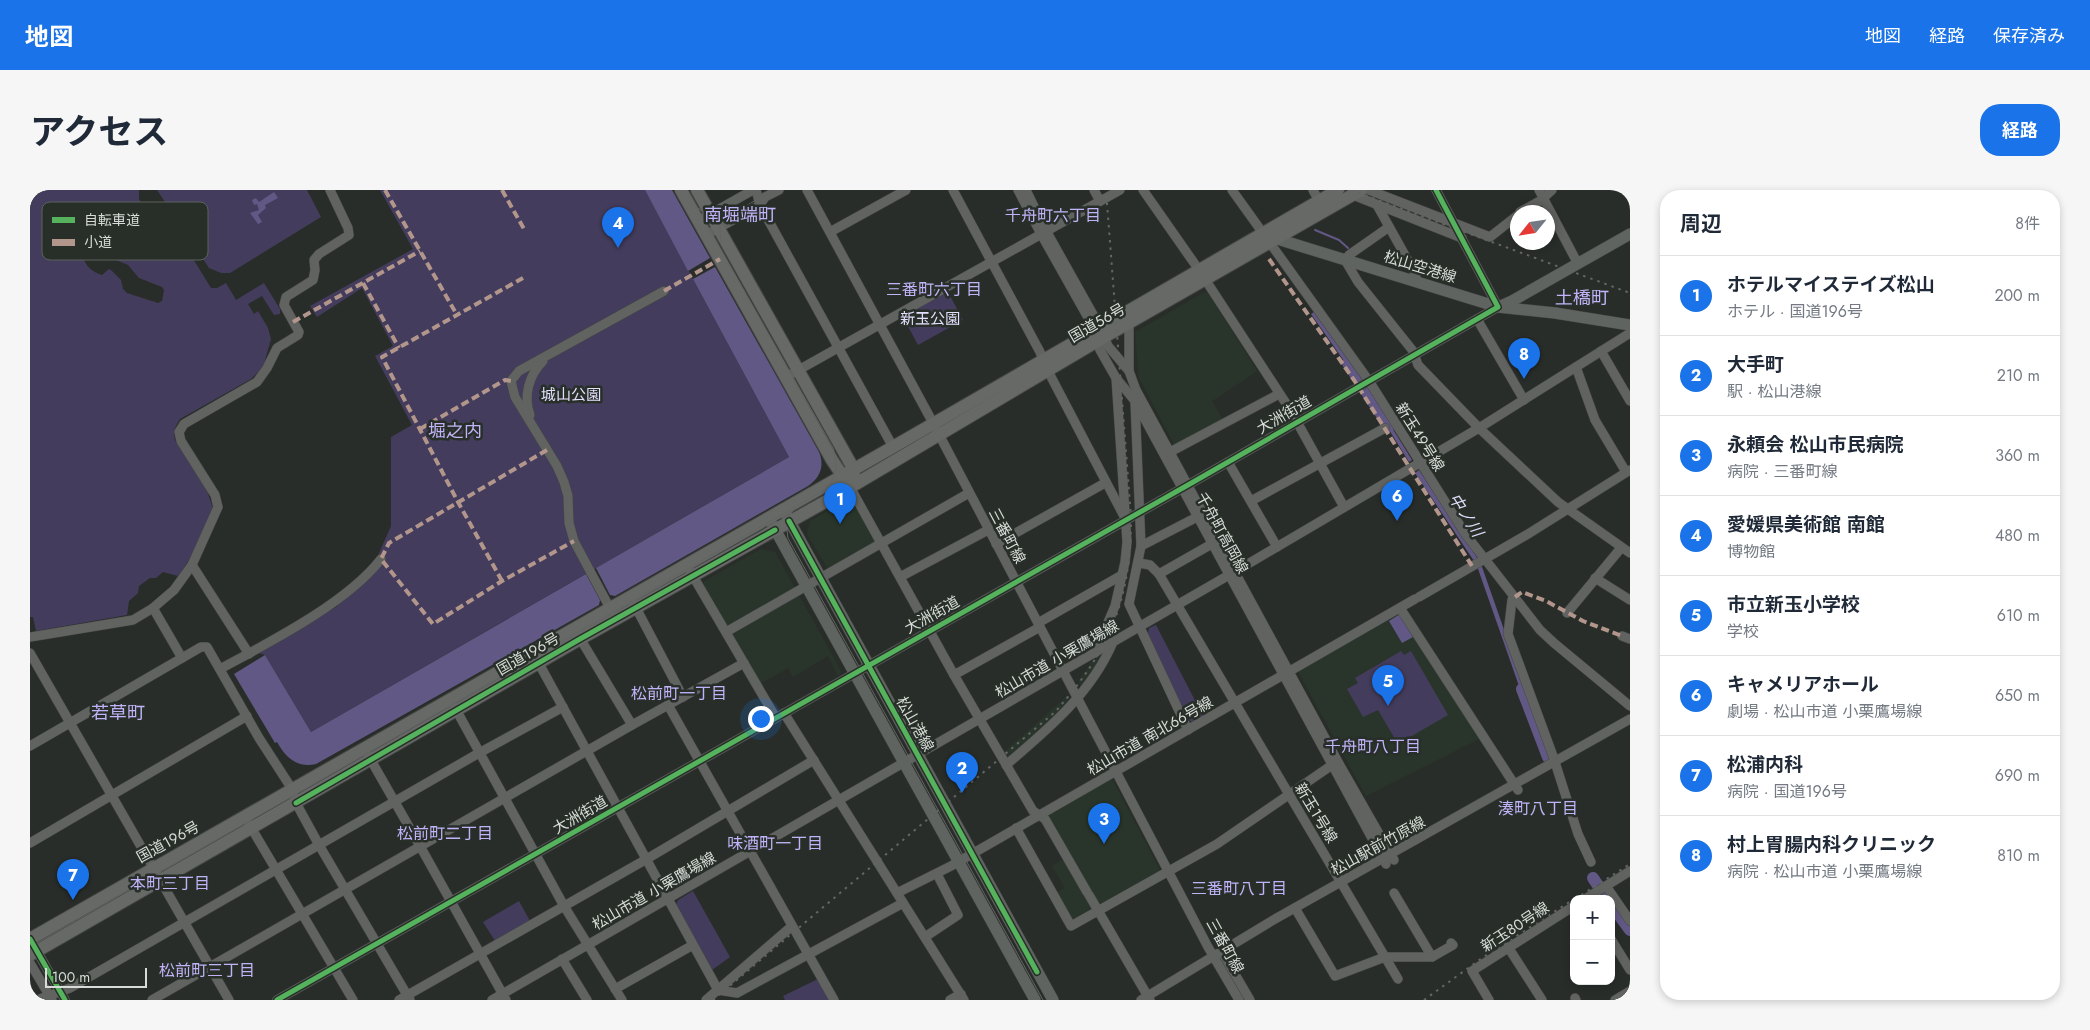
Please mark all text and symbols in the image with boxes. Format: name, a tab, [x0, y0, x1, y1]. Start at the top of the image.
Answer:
text: 地図	[25, 19, 73, 54]
text: 地図	[1865, 23, 1901, 49]
text: 経路	[1929, 23, 1965, 49]
text: 保存済み	[1993, 23, 2065, 49]
button: 経路	[1980, 104, 2060, 156]
text: アクセス	[30, 107, 168, 157]
legend	[42, 202, 208, 260]
district label: 南堀端町	[704, 202, 776, 228]
district label: 千舟町六丁目	[1005, 204, 1101, 227]
north arrow	[1510, 205, 1555, 250]
pin: 4	[602, 207, 634, 248]
text: 周辺	[1680, 209, 1722, 239]
text: 自転車道	[84, 210, 140, 230]
text: 8件	[2015, 212, 2040, 235]
text: 小道	[84, 232, 112, 252]
street label: 松山空港線	[1381, 246, 1459, 288]
text: ホテルマイステイズ松山	[1727, 271, 1935, 298]
district label: 三番町六丁目	[886, 278, 982, 301]
text: 1	[1692, 284, 1700, 307]
text: 200 m	[1994, 284, 2040, 307]
district label: 土橋町	[1555, 285, 1609, 311]
street label: 国道56号	[1065, 298, 1129, 348]
text: ホテル · 国道196号	[1727, 300, 1863, 323]
park label: 新玉公園	[900, 308, 960, 330]
pin: 8	[1508, 338, 1540, 379]
text: 大手町	[1727, 351, 1784, 378]
text: 2	[1691, 364, 1701, 387]
text: 210 m	[1997, 364, 2040, 387]
text: 駅 · 松山港線	[1727, 380, 1821, 403]
park label: 城山公園	[541, 384, 601, 406]
street label: 大洲街道	[1253, 390, 1315, 440]
street label: 新玉49号線	[1390, 398, 1450, 476]
district label: 堀之内	[428, 418, 482, 444]
text: 永頼会 松山市民病院	[1727, 431, 1904, 458]
text: 3	[1691, 444, 1701, 467]
text: 360 m	[1995, 444, 2040, 467]
text: 病院 · 三番町線	[1727, 460, 1837, 483]
pin: 6	[1381, 480, 1413, 521]
pin: 1	[824, 483, 856, 524]
street label: 千舟町高岡線	[1191, 488, 1253, 578]
water label: 中ノ川	[1443, 489, 1490, 543]
street label: 三番町線	[983, 504, 1031, 568]
text: 愛媛県美術館 南館	[1727, 511, 1885, 538]
text: 4	[1690, 524, 1702, 547]
text: 480 m	[1995, 524, 2040, 547]
text: 博物館	[1727, 540, 1775, 563]
street label: 大洲街道	[900, 591, 964, 639]
text: 市立新玉小学校	[1727, 591, 1860, 618]
text: 5	[1691, 604, 1701, 627]
text: 610 m	[1997, 604, 2040, 627]
street label: 松山市道 小栗鷹場線	[991, 615, 1123, 703]
text: 学校	[1727, 620, 1759, 643]
street label: 国道196号	[493, 627, 563, 681]
pin: 5	[1372, 665, 1404, 706]
text: キャメリアホール	[1727, 671, 1879, 698]
district label: 松前町一丁目	[631, 682, 727, 705]
text: 6	[1691, 684, 1701, 707]
text: 650 m	[1995, 684, 2040, 707]
street label: 松山市道 南北66号線	[1083, 691, 1217, 781]
street label: 松山港線	[891, 692, 939, 756]
district label: 若草町	[91, 700, 145, 726]
text: 劇場 · 松山市道 小栗鷹場線	[1727, 700, 1922, 723]
your location	[748, 706, 774, 732]
district label: 千舟町八丁目	[1325, 735, 1421, 758]
text: 松浦内科	[1727, 751, 1803, 778]
pin: 2	[946, 752, 978, 793]
text: 7	[1691, 764, 1701, 787]
text: 690 m	[1995, 764, 2040, 787]
street label: 新玉1号線	[1289, 779, 1343, 847]
text: 病院 · 国道196号	[1727, 780, 1847, 803]
street label: 大洲街道	[549, 790, 611, 840]
district label: 湊町八丁目	[1498, 797, 1578, 820]
pin: 3	[1088, 803, 1120, 844]
street label: 松山駅前竹原線	[1327, 811, 1429, 881]
street label: 国道196号	[132, 816, 204, 868]
district label: 松前町二丁目	[397, 822, 493, 845]
text: 村上胃腸内科クリニック	[1727, 831, 1936, 858]
district label: 味酒町一丁目	[727, 832, 823, 855]
text: 8	[1691, 844, 1701, 867]
text: 810 m	[1997, 844, 2040, 867]
street label: 松山市道 小栗鷹場線	[588, 847, 720, 935]
pin: 7	[57, 859, 89, 900]
text: 病院 · 松山市道 小栗鷹場線	[1727, 860, 1922, 883]
district label: 本町三丁目	[130, 872, 210, 895]
district label: 三番町八丁目	[1191, 877, 1287, 900]
map controls	[1570, 895, 1615, 985]
button: +	[1570, 895, 1615, 940]
street label: 新玉80号線	[1477, 897, 1553, 957]
street label: 三番町線	[1201, 914, 1249, 978]
button: −	[1570, 940, 1615, 985]
district label: 松前町三丁目	[159, 959, 255, 982]
scale bar	[45, 965, 148, 988]
text: 100 m	[52, 967, 90, 987]

